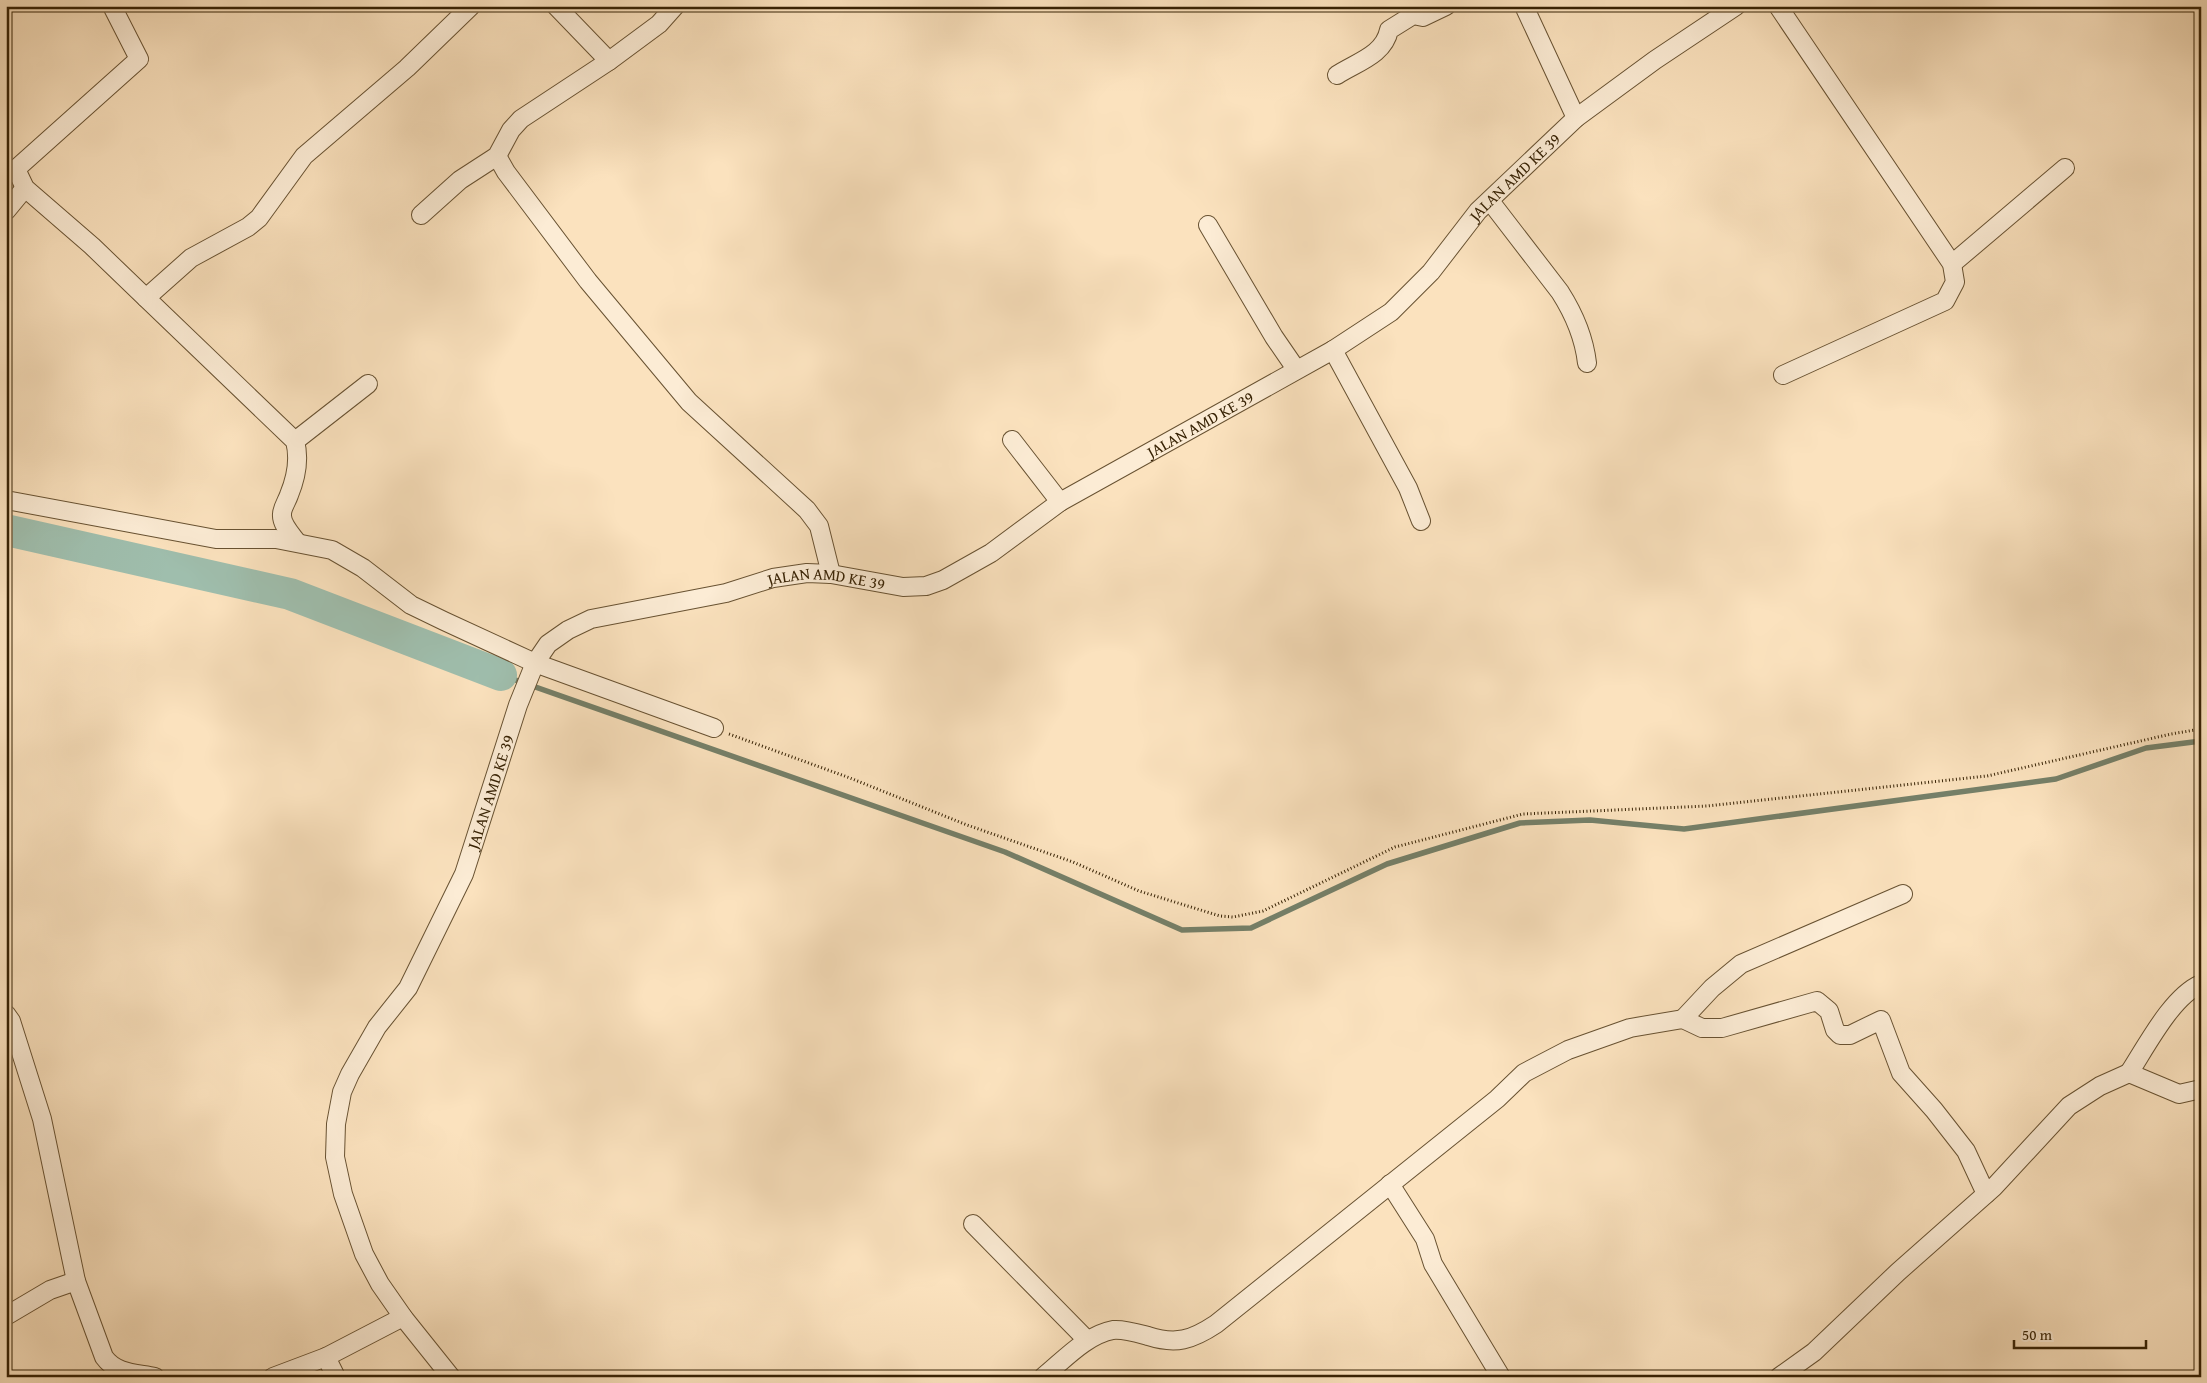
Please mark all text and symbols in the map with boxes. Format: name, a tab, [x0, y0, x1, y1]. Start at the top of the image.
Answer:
street label: JALAN AMD KE 39	[1461, 127, 1566, 227]
street label: JALAN AMD KE 39	[1141, 385, 1258, 464]
street label: JALAN AMD KE 39	[762, 561, 887, 596]
street label: JALAN AMD KE 39	[460, 731, 520, 854]
scale bar	[2014, 1318, 2147, 1350]
text: 50 m	[2022, 1324, 2053, 1345]

